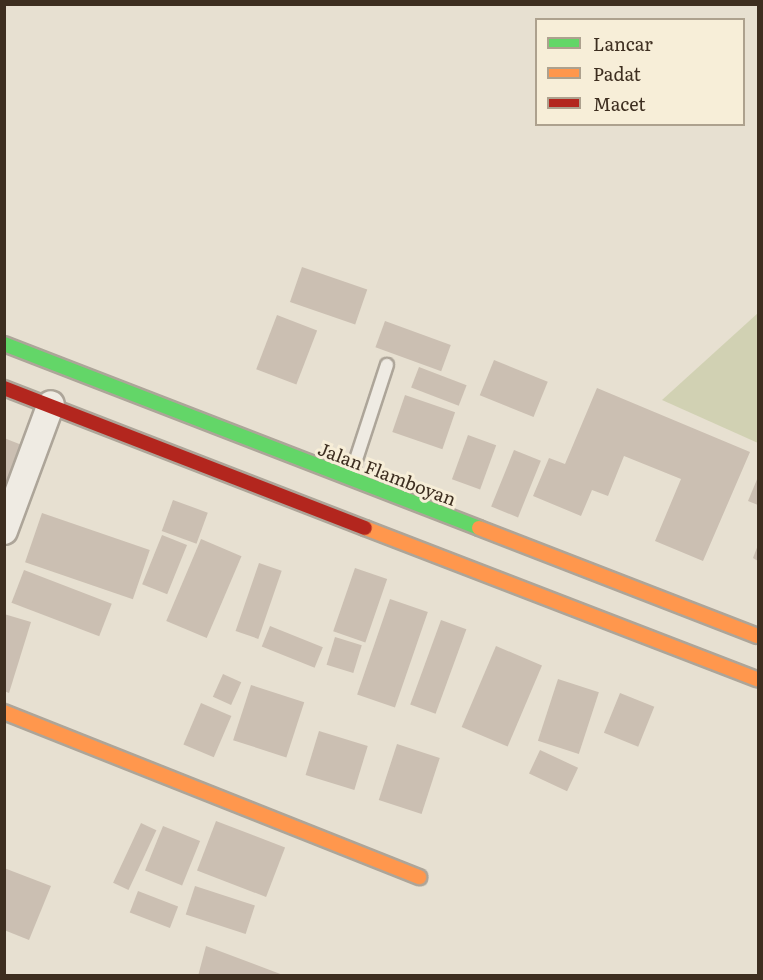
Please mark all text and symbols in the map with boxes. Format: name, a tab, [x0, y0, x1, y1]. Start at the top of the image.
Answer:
legend	[535, 18, 745, 126]
text: Lancar	[593, 30, 653, 57]
text: Padat	[593, 60, 641, 87]
text: Macet	[593, 90, 646, 117]
street label: Jalan Flamboyan	[315, 438, 459, 510]

